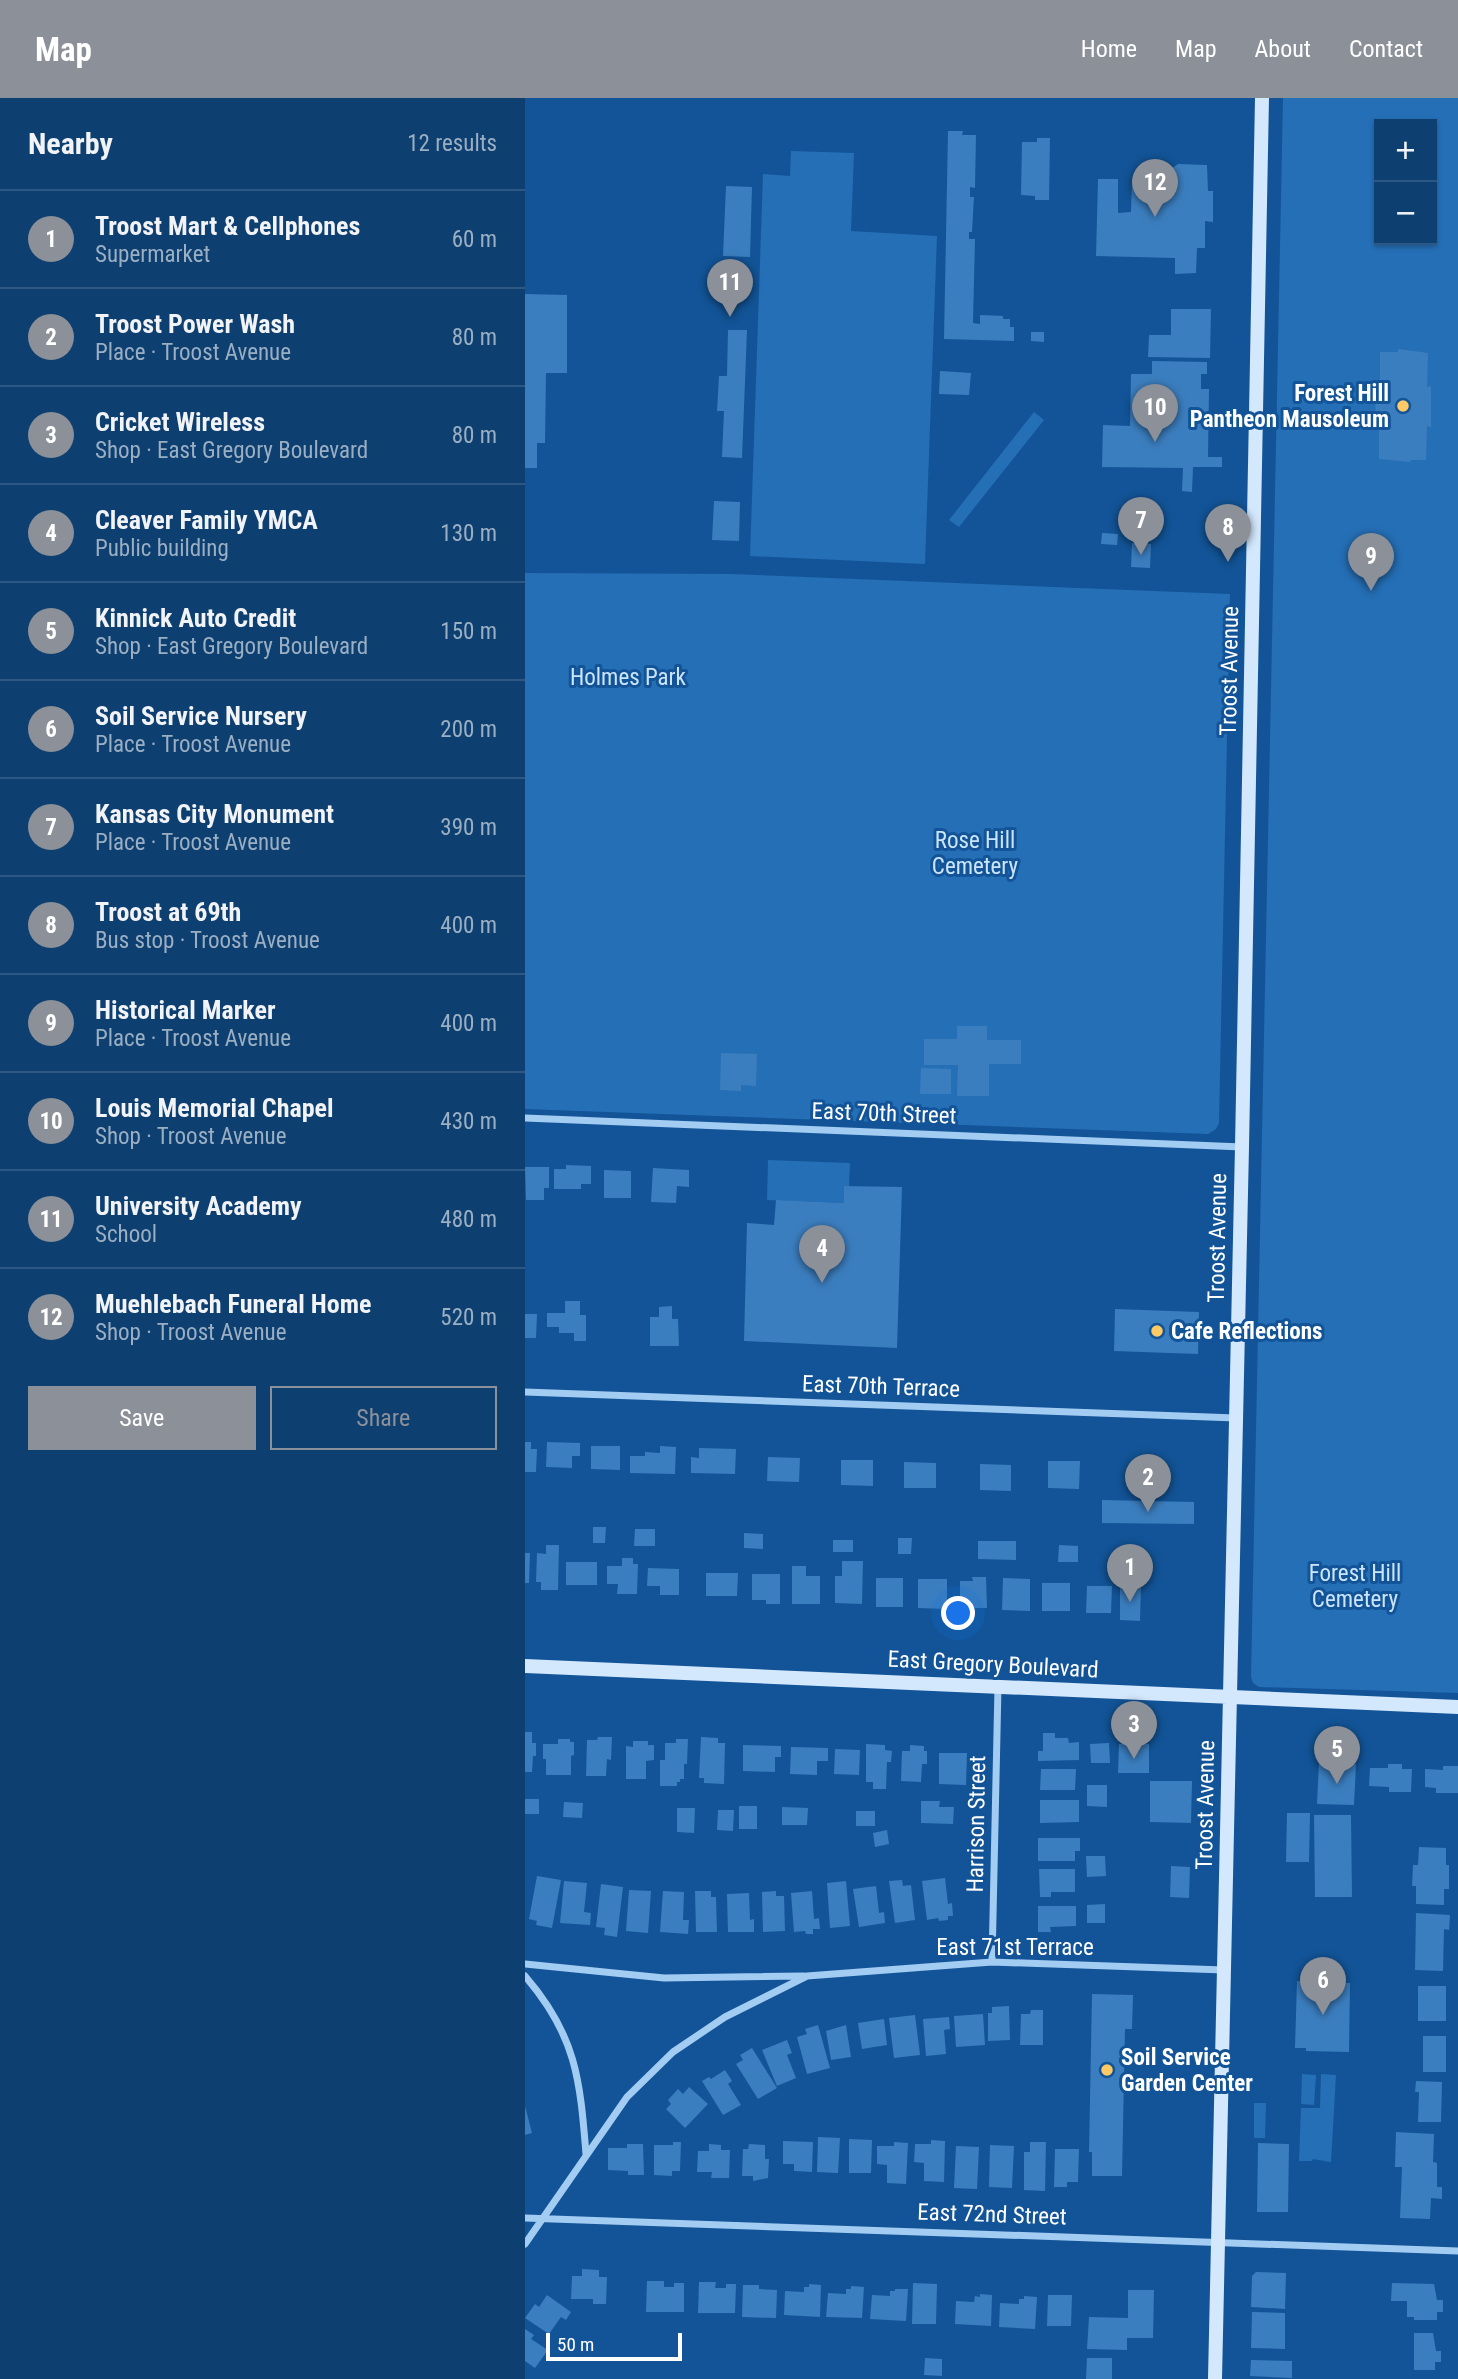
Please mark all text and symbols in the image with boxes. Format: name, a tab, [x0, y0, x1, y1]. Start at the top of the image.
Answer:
text: Map	[35, 30, 92, 69]
text: Home	[1081, 35, 1137, 63]
text: Map	[1175, 35, 1217, 63]
text: About	[1255, 35, 1311, 63]
text: Contact	[1349, 35, 1423, 63]
map controls	[1374, 119, 1437, 245]
button: +	[1374, 119, 1437, 182]
text: Nearby	[28, 126, 113, 161]
text: 12 results	[407, 130, 497, 157]
pin: 12	[1132, 159, 1178, 217]
button: −	[1374, 182, 1437, 245]
text: Troost Mart & Cellphones	[95, 211, 360, 241]
text: 1	[45, 226, 57, 253]
text: 60 m	[452, 226, 497, 253]
text: Supermarket	[95, 241, 210, 268]
pin: 11	[707, 259, 753, 317]
text: Troost Power Wash	[95, 309, 295, 339]
text: 2	[45, 324, 57, 351]
text: 80 m	[452, 324, 497, 351]
text: Place · Troost Avenue	[95, 339, 291, 366]
place label: Forest Hill Pantheon Mausoleum	[1190, 380, 1389, 433]
pin: 10	[1132, 384, 1178, 442]
marker: Forest Hill Pantheon Mausoleum	[1395, 398, 1411, 414]
text: Cricket Wireless	[95, 407, 265, 437]
text: 3	[45, 422, 57, 449]
text: 80 m	[452, 422, 497, 449]
text: Shop · East Gregory Boulevard	[95, 437, 368, 464]
pin: 7	[1118, 497, 1164, 555]
pin: 8	[1205, 504, 1251, 562]
text: Cleaver Family YMCA	[95, 505, 318, 535]
text: 4	[45, 520, 57, 547]
text: 130 m	[440, 520, 497, 547]
pin: 9	[1348, 533, 1394, 591]
text: Public building	[95, 535, 229, 562]
text: Kinnick Auto Credit	[95, 603, 296, 633]
street label: Troost Avenue	[1215, 606, 1244, 736]
text: 5	[45, 618, 57, 645]
text: 150 m	[440, 618, 497, 645]
text: Shop · East Gregory Boulevard	[95, 633, 368, 660]
park label: Holmes Park	[570, 664, 687, 691]
text: Soil Service Nursery	[95, 701, 307, 731]
text: 6	[45, 716, 57, 743]
text: 200 m	[440, 716, 497, 743]
text: Place · Troost Avenue	[95, 731, 291, 758]
text: Kansas City Monument	[95, 799, 334, 829]
text: 7	[45, 814, 57, 841]
text: 390 m	[440, 814, 497, 841]
park label: Rose Hill Cemetery	[932, 827, 1019, 880]
text: Place · Troost Avenue	[95, 829, 291, 856]
text: Troost at 69th	[95, 897, 241, 927]
text: 8	[45, 912, 57, 939]
text: 400 m	[440, 912, 497, 939]
text: Bus stop · Troost Avenue	[95, 927, 320, 954]
text: Historical Marker	[95, 995, 276, 1025]
text: 9	[45, 1010, 57, 1037]
text: 400 m	[440, 1010, 497, 1037]
text: Place · Troost Avenue	[95, 1025, 291, 1052]
text: Louis Memorial Chapel	[95, 1093, 334, 1123]
street label: East 70th Street	[811, 1097, 957, 1130]
text: 10	[39, 1108, 63, 1135]
text: 430 m	[440, 1108, 497, 1135]
text: Shop · Troost Avenue	[95, 1123, 286, 1150]
street label: Troost Avenue	[1203, 1173, 1232, 1303]
text: University Academy	[95, 1191, 302, 1221]
text: 11	[39, 1206, 63, 1233]
text: 480 m	[440, 1206, 497, 1233]
text: School	[95, 1221, 157, 1248]
pin: 4	[799, 1225, 845, 1283]
text: Muehlebach Funeral Home	[95, 1289, 371, 1319]
text: 12	[39, 1304, 63, 1331]
text: 520 m	[440, 1304, 497, 1331]
place label: Cafe Reflections	[1171, 1318, 1323, 1345]
text: Shop · Troost Avenue	[95, 1319, 286, 1346]
marker: Cafe Reflections	[1149, 1323, 1165, 1339]
street label: East 70th Terrace	[802, 1370, 960, 1403]
button: Save	[28, 1386, 256, 1450]
button: Share	[270, 1386, 497, 1450]
pin: 2	[1125, 1454, 1171, 1512]
pin: 1	[1107, 1544, 1153, 1602]
park label: Forest Hill Cemetery	[1309, 1560, 1401, 1613]
your location	[941, 1596, 975, 1630]
street label: East Gregory Boulevard	[887, 1645, 1099, 1684]
pin: 3	[1111, 1701, 1157, 1759]
pin: 5	[1314, 1726, 1360, 1784]
street label: Troost Avenue	[1191, 1740, 1220, 1870]
street label: Harrison Street	[962, 1755, 991, 1893]
street label: East 71st Terrace	[936, 1934, 1094, 1961]
pin: 6	[1300, 1957, 1346, 2015]
place label: Soil Service Garden Center	[1121, 2044, 1253, 2097]
marker: Soil Service Garden Center	[1099, 2062, 1115, 2078]
street label: East 72nd Street	[917, 2198, 1067, 2231]
scale bar	[546, 2330, 683, 2362]
text: 50 m	[557, 2333, 594, 2356]

